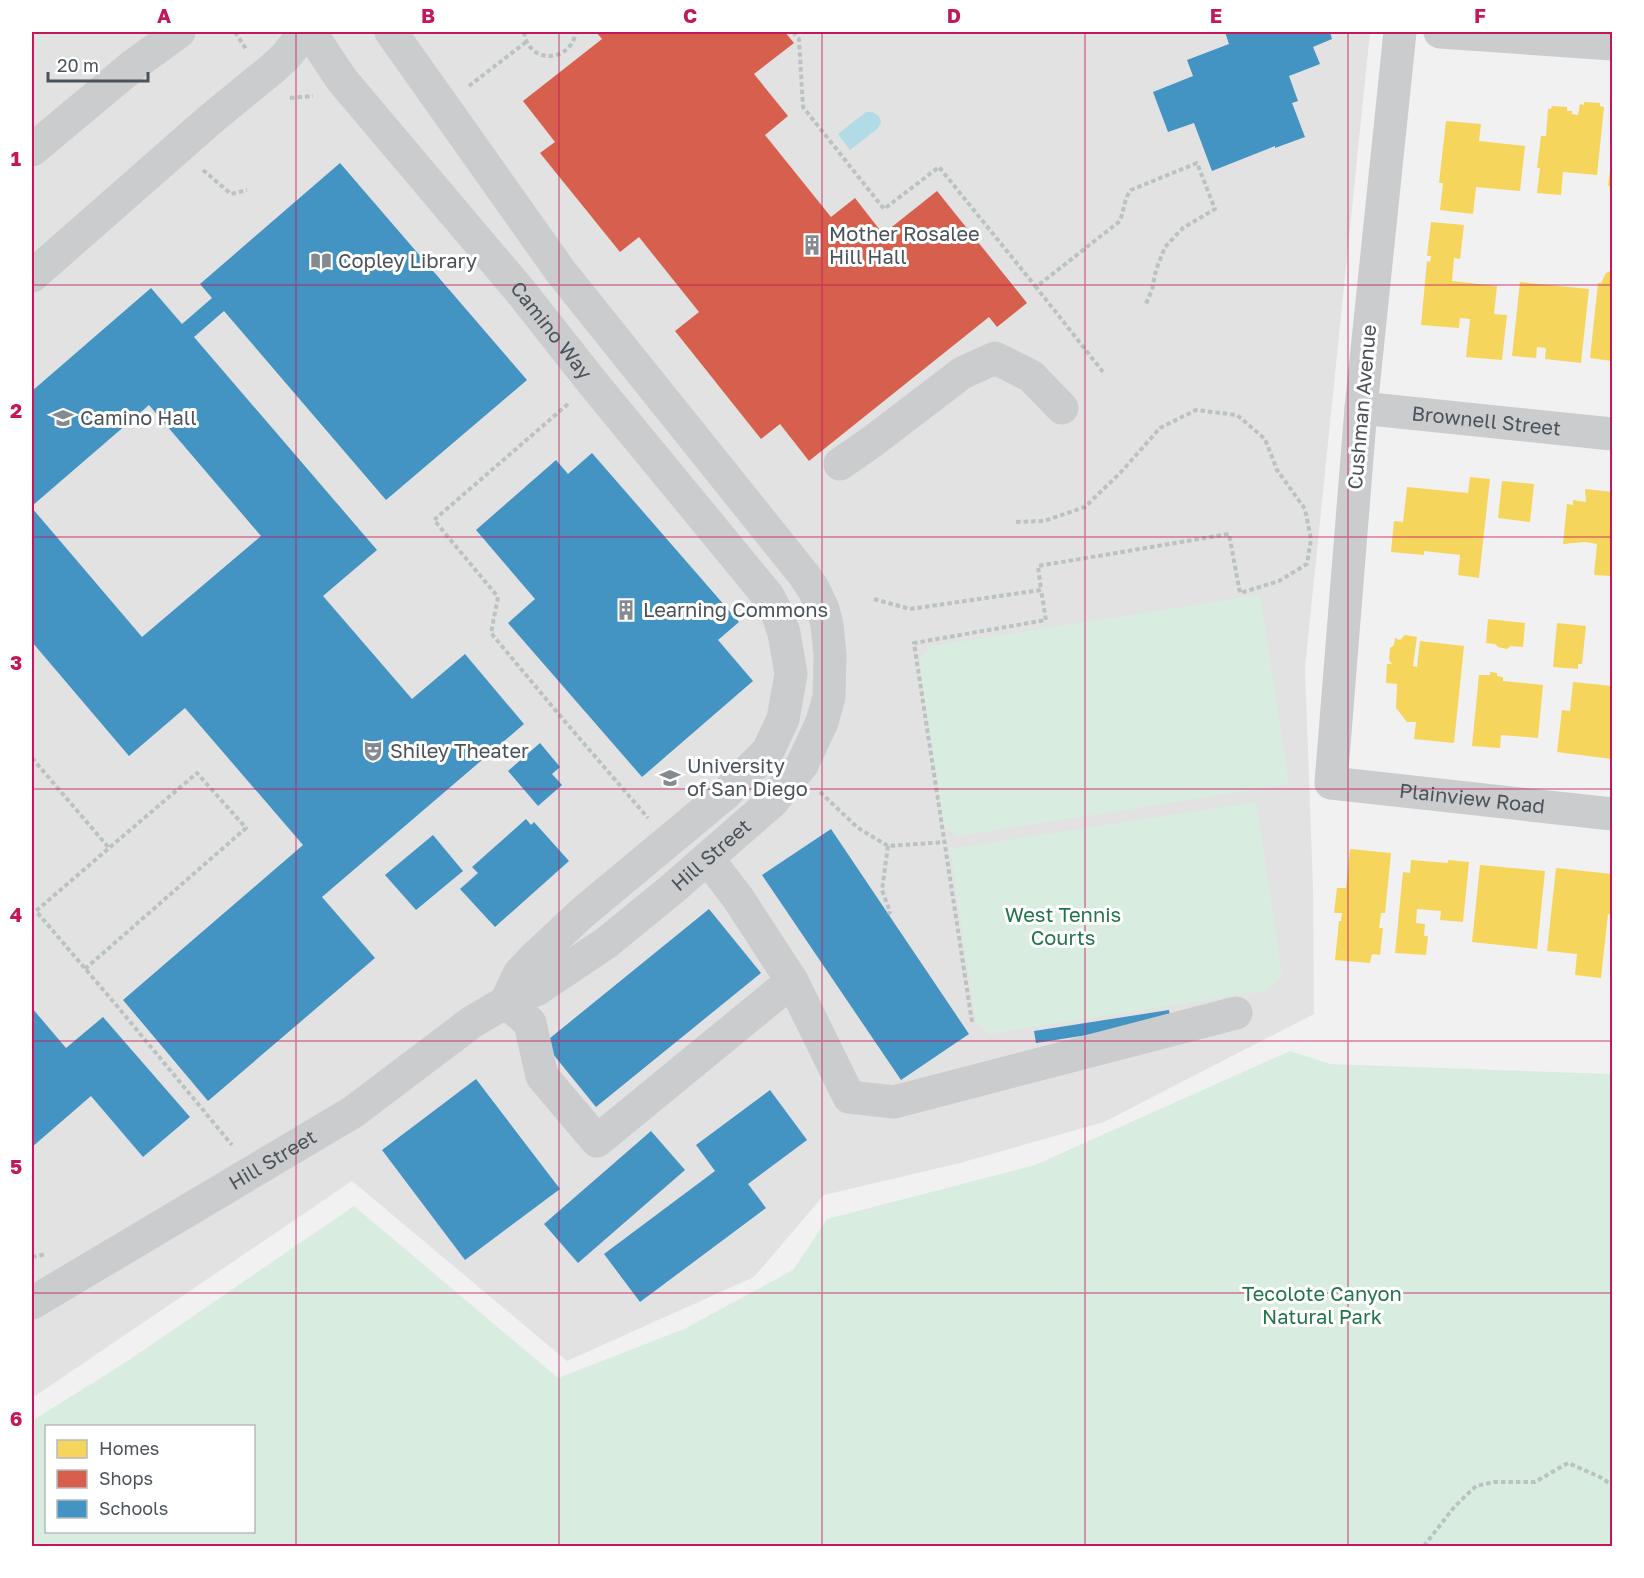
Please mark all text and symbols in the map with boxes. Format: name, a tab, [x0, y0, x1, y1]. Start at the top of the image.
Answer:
text: A	[157, 3, 171, 27]
text: B	[421, 3, 435, 27]
text: C	[683, 3, 697, 27]
text: D	[947, 3, 961, 27]
text: E	[1210, 3, 1222, 27]
text: F	[1474, 3, 1486, 27]
scale bar	[48, 45, 148, 83]
text: 20 m	[57, 54, 99, 76]
text: 1	[11, 146, 21, 170]
place label: Mother Rosalee Hill Hall	[829, 221, 980, 268]
building icon: Mother Rosalee Hill Hall	[800, 233, 824, 257]
place label: Copley Library	[338, 248, 477, 272]
library icon: Copley Library	[309, 249, 333, 273]
street label: Camino Way	[506, 276, 598, 383]
street label: Cushman Avenue	[1342, 323, 1380, 490]
text: 2	[10, 398, 22, 422]
street label: Brownell Street	[1411, 400, 1562, 440]
place label: Camino Hall	[80, 405, 197, 429]
school or university icon: Camino Hall	[51, 406, 75, 430]
place label: Learning Commons	[643, 597, 828, 621]
building icon: Learning Commons	[614, 598, 638, 622]
text: 3	[10, 650, 22, 674]
place label: Shiley Theater	[390, 738, 529, 762]
theatre icon: Shiley Theater	[361, 739, 385, 763]
place label: University of San Diego	[687, 753, 808, 800]
school or university icon: University of San Diego	[658, 766, 682, 790]
street label: Plainview Road	[1398, 778, 1546, 818]
street label: Hill Street	[666, 813, 755, 895]
text: 4	[10, 902, 22, 926]
park label: West Tennis Courts	[1005, 902, 1121, 949]
street label: Hill Street	[224, 1124, 320, 1194]
text: 5	[10, 1154, 22, 1178]
park label: Tecolote Canyon Natural Park	[1242, 1281, 1402, 1328]
text: 6	[10, 1406, 22, 1430]
legend	[45, 1425, 255, 1533]
text: Homes	[99, 1437, 159, 1459]
text: Shops	[99, 1467, 153, 1489]
text: Schools	[99, 1497, 168, 1519]

